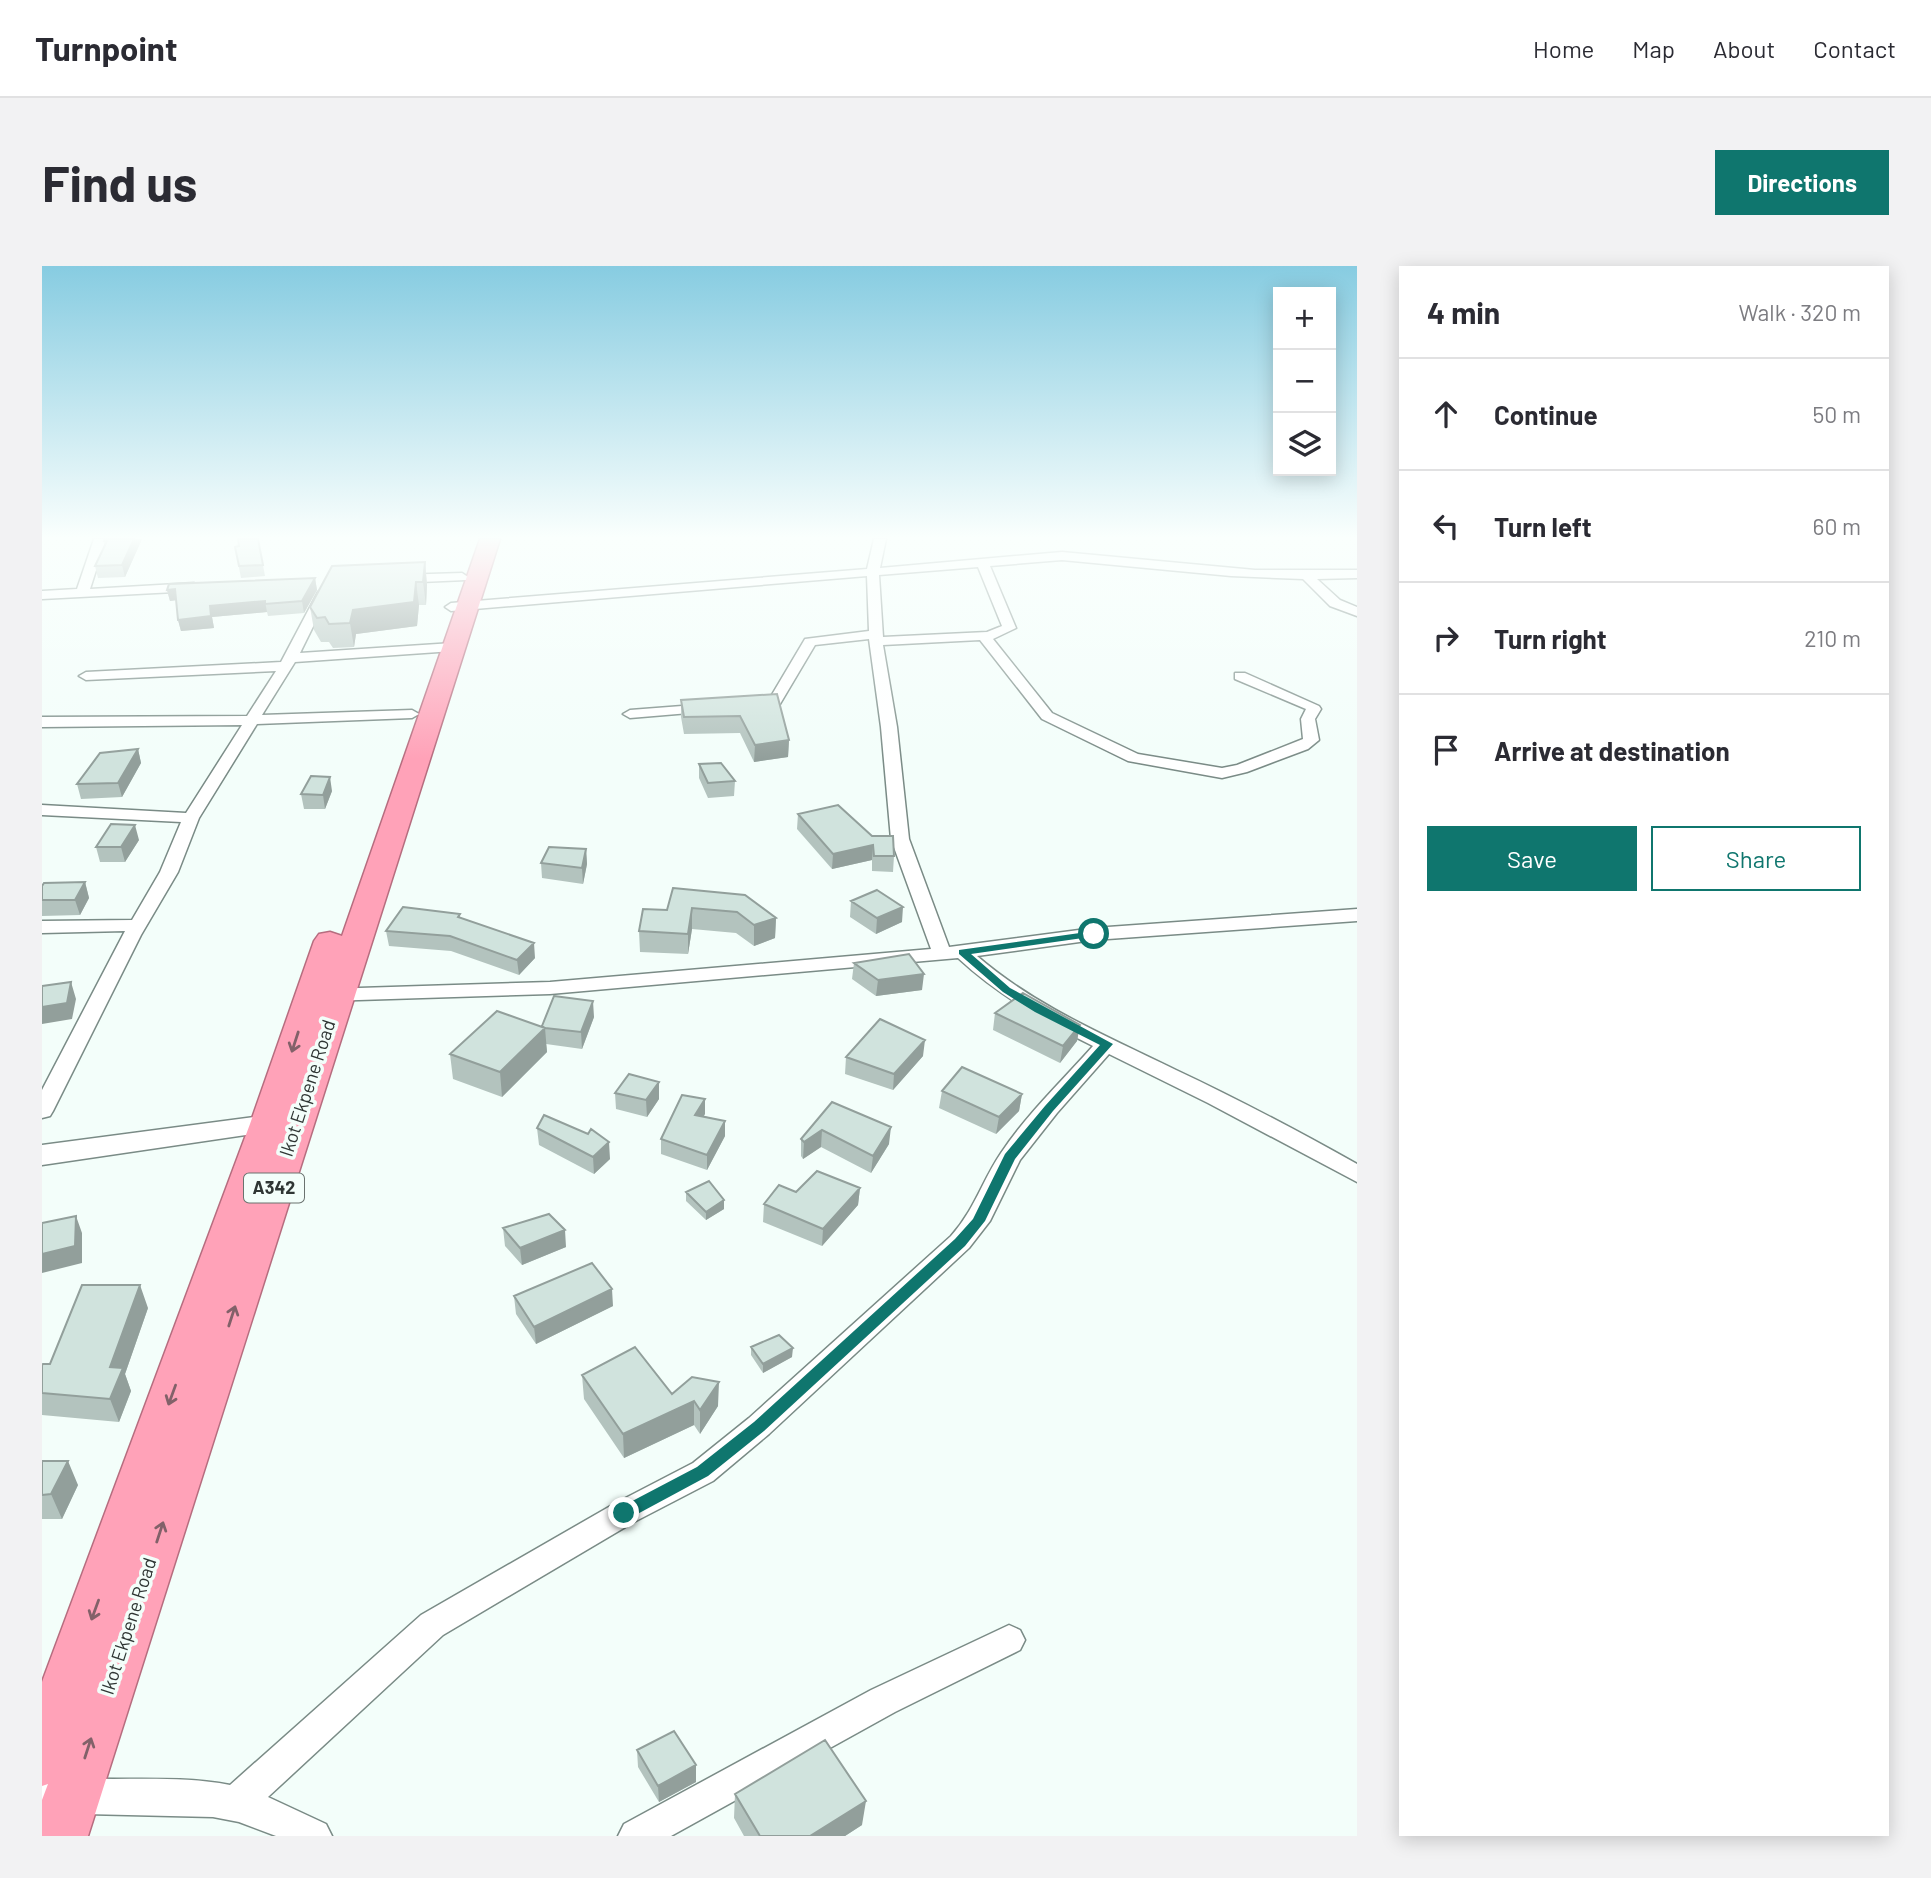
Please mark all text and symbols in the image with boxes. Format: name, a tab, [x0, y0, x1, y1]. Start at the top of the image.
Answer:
text: Turnpoint	[35, 28, 177, 68]
text: Home	[1533, 34, 1594, 63]
text: Map	[1632, 34, 1675, 63]
text: About	[1713, 34, 1775, 63]
text: Contact	[1813, 34, 1896, 63]
button: Directions	[1715, 150, 1889, 215]
text: Find us	[42, 153, 197, 212]
map controls	[1273, 287, 1336, 476]
button: +	[1273, 287, 1336, 350]
text: 4 min	[1427, 294, 1500, 330]
text: Walk · 320 m	[1739, 298, 1861, 326]
button: −	[1273, 350, 1336, 413]
icon: ahead	[1427, 395, 1465, 433]
text: Continue	[1494, 399, 1598, 430]
text: 50 m	[1813, 400, 1861, 428]
button: layers	[1273, 413, 1336, 476]
icon: left	[1427, 507, 1465, 545]
text: Turn left	[1494, 511, 1592, 542]
text: 60 m	[1813, 512, 1861, 540]
icon: right	[1427, 619, 1465, 657]
text: Turn right	[1494, 623, 1607, 654]
text: 210 m	[1804, 624, 1861, 652]
icon: arrive	[1427, 731, 1465, 769]
text: Arrive at destination	[1494, 735, 1730, 766]
button: Save	[1427, 826, 1637, 891]
button: Share	[1651, 826, 1861, 891]
route start	[1078, 918, 1109, 949]
street label: Ikot Ekpene Road	[274, 1016, 339, 1159]
one-way arrow	[288, 1031, 301, 1053]
road number: A342	[244, 1174, 304, 1203]
one-way arrow	[226, 1306, 239, 1328]
one-way arrow	[165, 1384, 177, 1406]
route end	[608, 1497, 639, 1528]
one-way arrow	[154, 1521, 167, 1543]
street label: Ikot Ekpene Road	[95, 1554, 160, 1697]
one-way arrow	[88, 1598, 100, 1620]
one-way arrow	[82, 1737, 95, 1759]

